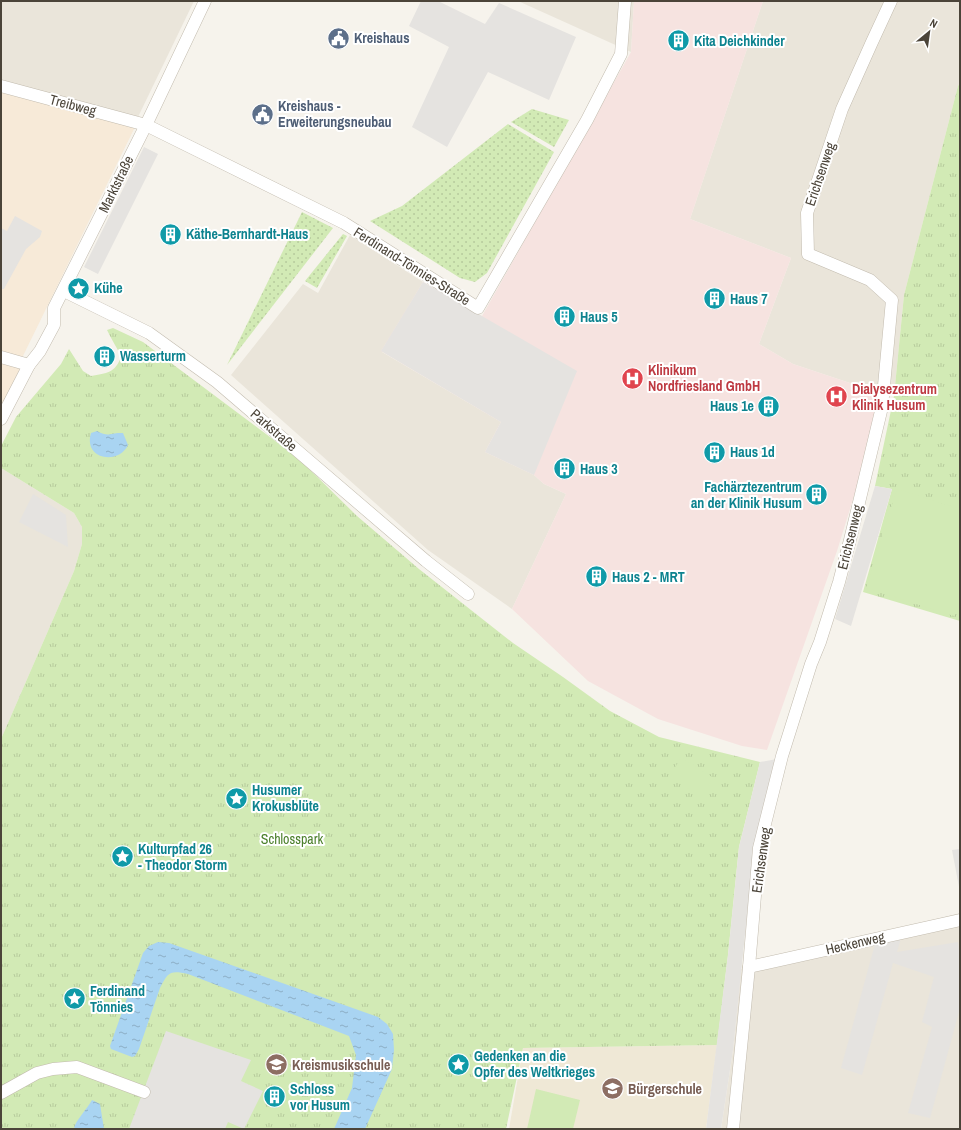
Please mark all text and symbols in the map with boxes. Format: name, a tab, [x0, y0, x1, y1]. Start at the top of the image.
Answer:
north arrow	[909, 12, 949, 52]
text: N	[928, 16, 940, 31]
public building icon: Kreishaus	[325, 25, 351, 51]
building icon: Kita Deichkinder	[665, 28, 691, 54]
place label: Kreishaus	[354, 29, 410, 47]
place label: Kita Deichkinder	[694, 32, 785, 50]
street label: Treibweg	[48, 90, 99, 120]
place label: Kreishaus - Erweiterungsneubau	[278, 97, 392, 131]
public building icon: Kreishaus - Erweiterungsneubau	[250, 101, 276, 127]
street label: Erichsenweg	[801, 139, 840, 208]
street label: Marktstraße	[94, 153, 138, 215]
building icon: Käthe-Bernhardt-Haus	[157, 221, 183, 247]
street label: Ferdinand-Tönnies-Straße	[350, 223, 474, 309]
place label: Käthe-Bernhardt-Haus	[186, 225, 308, 243]
place icon: Kühe	[65, 275, 91, 301]
place label: Kühe	[94, 279, 123, 297]
building icon: Haus 7	[702, 286, 728, 312]
place label: Haus 7	[730, 290, 768, 308]
building icon: Haus 5	[551, 304, 577, 330]
place label: Haus 5	[580, 308, 618, 326]
building icon: Wasserturm	[92, 343, 118, 369]
place label: Wasserturm	[120, 347, 186, 365]
place label: Klinikum Nordfriesland GmbH	[648, 361, 760, 395]
hospital icon: Klinikum Nordfriesland GmbH	[619, 365, 645, 391]
place label: Dialysezentrum Klinik Husum	[852, 380, 937, 414]
hospital icon: Dialysezentrum Klinik Husum	[824, 384, 850, 410]
building icon: Haus 1e	[756, 393, 782, 419]
place label: Haus 1e	[710, 397, 754, 415]
street label: Parkstraße	[247, 405, 301, 455]
building icon: Haus 1d	[702, 439, 728, 465]
place label: Haus 1d	[730, 443, 775, 461]
building icon: Haus 3	[552, 456, 578, 482]
place label: Haus 3	[580, 460, 618, 478]
place label: Fachärztezentrum an der Klinik Husum	[691, 478, 802, 512]
building icon: Fachärztezentrum an der Klinik Husum	[804, 482, 830, 508]
street label: Erichsenweg	[833, 502, 867, 571]
building icon: Haus 2 - MRT	[583, 564, 609, 590]
place label: Haus 2 - MRT	[612, 568, 685, 586]
place label: Husumer Krokusblüte	[252, 781, 319, 815]
place icon: Husumer Krokusblüte	[224, 785, 250, 811]
street label: Erichsenweg	[747, 825, 775, 894]
park label: Schlosspark	[261, 830, 324, 848]
place label: Kulturpfad 26 - Theodor Storm	[138, 840, 227, 874]
place icon: Kulturpfad 26 - Theodor Storm	[109, 844, 135, 870]
street label: Heckenweg	[824, 927, 887, 959]
place label: Ferdinand Tönnies	[90, 982, 145, 1016]
place icon: Ferdinand Tönnies	[62, 986, 88, 1012]
place label: Gedenken an die Opfer des Weltkrieges	[474, 1047, 595, 1081]
place icon: Gedenken an die Opfer des Weltkrieges	[446, 1051, 472, 1077]
school or university icon: Kreismusikschule	[264, 1052, 290, 1078]
place label: Kreismusikschule	[292, 1056, 390, 1074]
school or university icon: Bürgerschule	[600, 1076, 626, 1102]
place label: Schloss vor Husum	[290, 1080, 350, 1114]
place label: Bürgerschule	[628, 1080, 702, 1098]
building icon: Schloss vor Husum	[262, 1084, 288, 1110]

